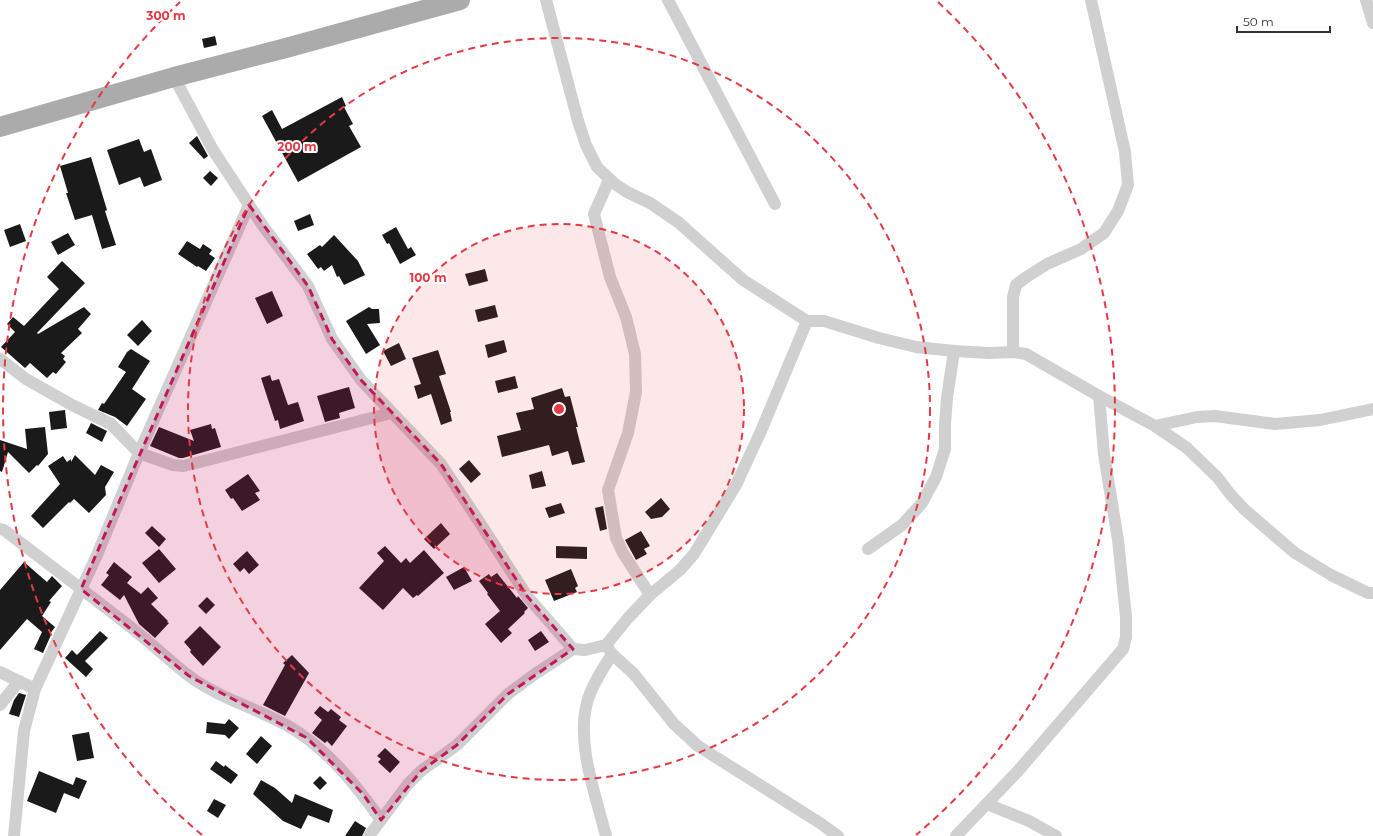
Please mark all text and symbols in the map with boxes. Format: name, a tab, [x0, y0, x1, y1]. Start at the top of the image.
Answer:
text: 300 m	[145, 8, 186, 23]
scale bar	[1237, 8, 1330, 34]
text: 50 m	[1243, 14, 1274, 29]
text: 200 m	[277, 139, 317, 154]
text: 100 m	[410, 270, 446, 285]
centre of rings	[552, 402, 566, 416]

